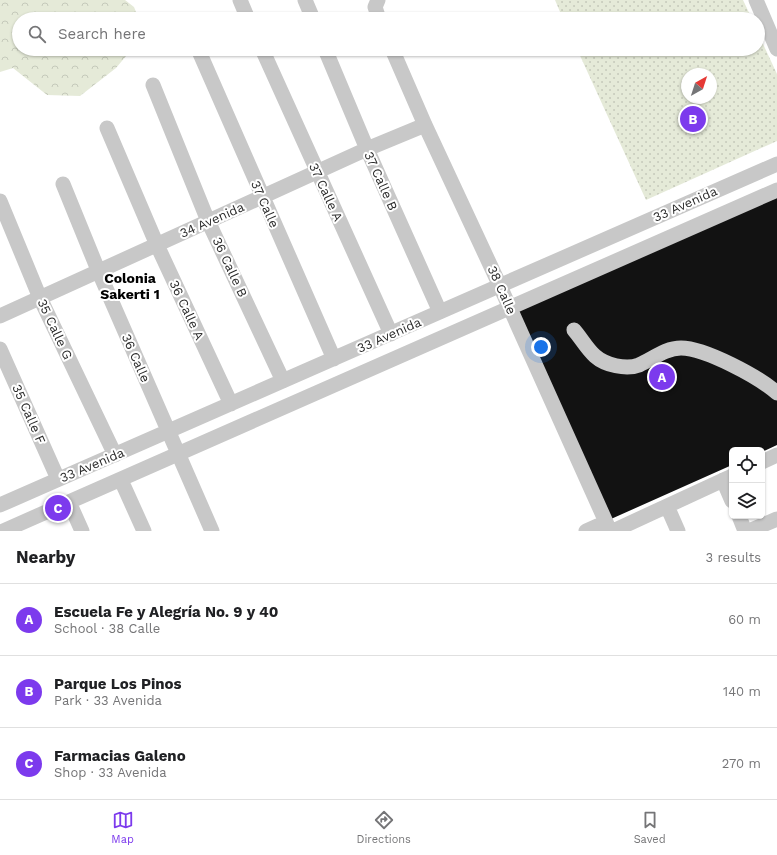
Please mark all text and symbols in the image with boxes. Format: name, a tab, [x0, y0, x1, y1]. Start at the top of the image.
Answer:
search box	[12, 12, 765, 56]
icon: search	[26, 23, 48, 45]
text: Search here	[58, 25, 146, 43]
north arrow	[681, 68, 717, 104]
pin: B	[680, 104, 706, 134]
street label: 37 Calle B	[361, 149, 401, 213]
street label: 37 Calle A	[306, 160, 346, 224]
street label: 37 Calle	[248, 178, 282, 230]
street label: 33 Avenida	[651, 183, 720, 225]
street label: 34 Avenida	[177, 199, 247, 241]
street label: 36 Calle B	[210, 235, 250, 299]
street label: 38 Calle	[485, 263, 519, 317]
district label: Colonia Sakerti 1	[100, 270, 160, 302]
street label: 36 Calle A	[167, 278, 208, 343]
street label: 35 Calle G	[34, 296, 76, 362]
street label: 33 Avenida	[355, 314, 424, 356]
street label: 36 Calle	[119, 331, 153, 385]
your location	[531, 337, 551, 357]
pin: A	[649, 362, 675, 392]
street label: 35 Calle F	[9, 382, 49, 446]
street label: 33 Avenida	[58, 444, 127, 485]
map controls	[729, 447, 765, 519]
button: locate	[729, 447, 765, 483]
button: layers	[729, 483, 765, 519]
pin: C	[45, 493, 71, 523]
text: Nearby	[16, 547, 75, 567]
text: 3 results	[706, 550, 761, 565]
text: Escuela Fe y Alegría No. 9 y 40	[54, 603, 278, 621]
text: A	[25, 612, 33, 627]
text: 60 m	[728, 612, 761, 627]
text: School · 38 Calle	[54, 621, 160, 636]
text: Parque Los Pinos	[54, 675, 182, 693]
text: B	[25, 684, 33, 699]
text: 140 m	[723, 684, 761, 699]
text: Park · 33 Avenida	[54, 693, 162, 708]
text: Farmacias Galeno	[54, 747, 186, 765]
text: C	[25, 756, 33, 771]
text: 270 m	[722, 756, 761, 771]
text: Shop · 33 Avenida	[54, 765, 167, 780]
tab: Map	[111, 809, 134, 846]
tab: Directions	[357, 809, 411, 846]
tab: Saved	[634, 809, 666, 846]

